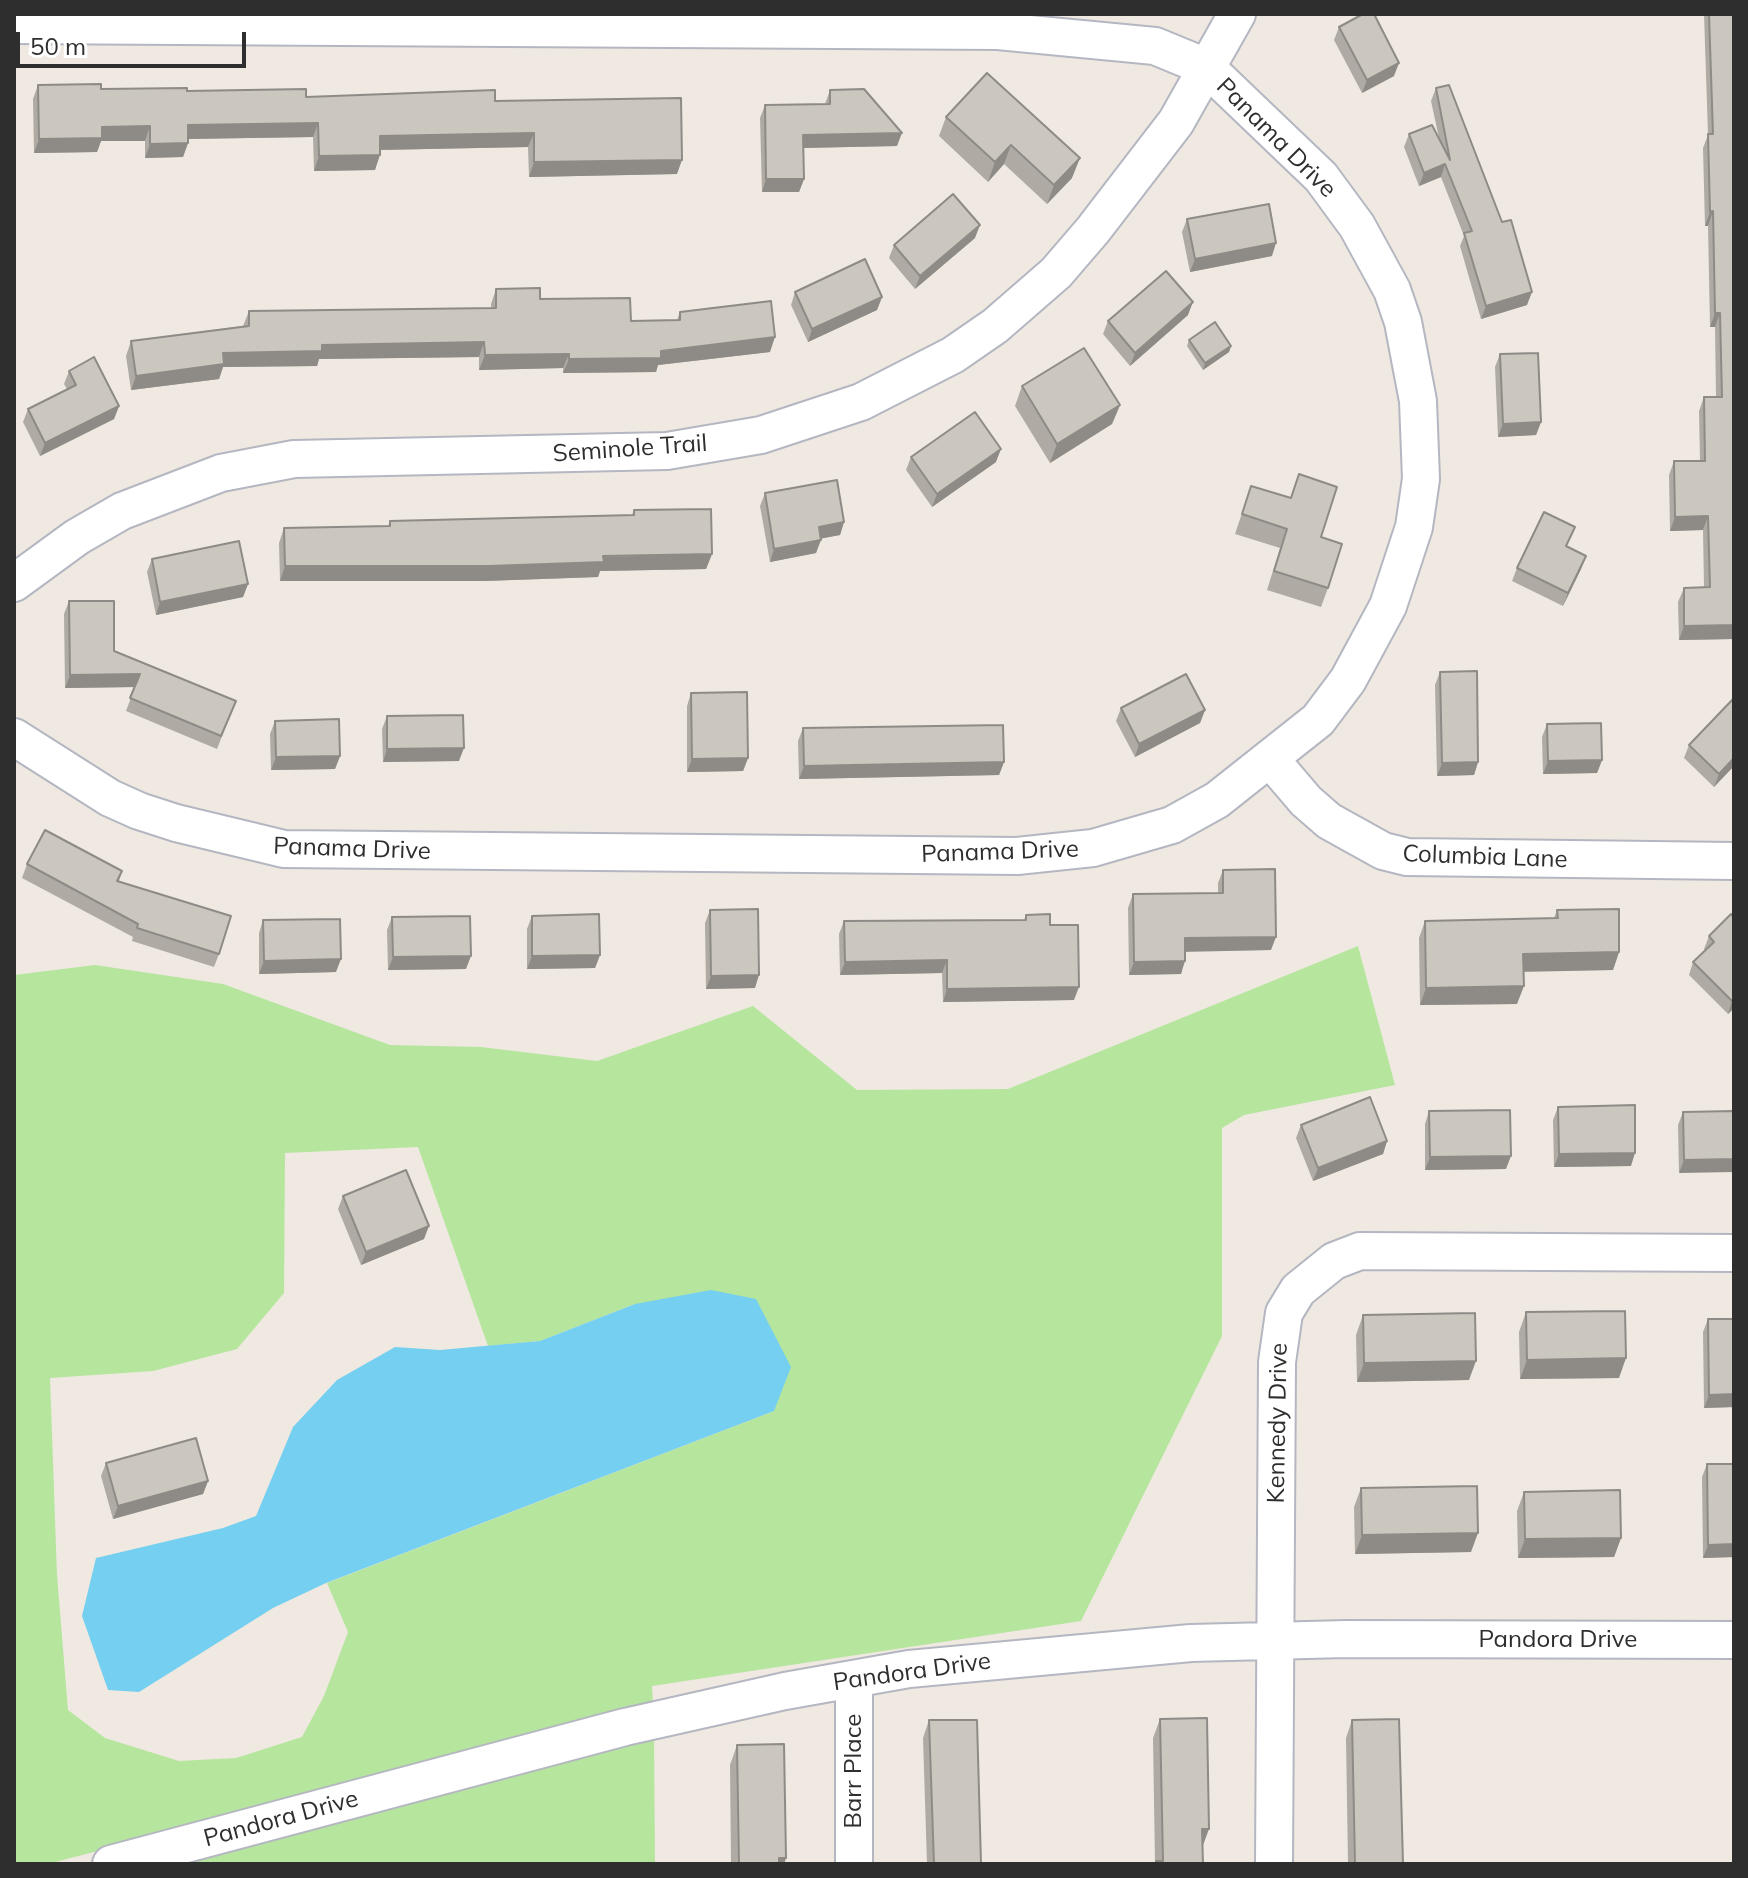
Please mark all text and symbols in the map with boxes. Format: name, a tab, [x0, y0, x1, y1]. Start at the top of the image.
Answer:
scale bar	[20, 16, 250, 66]
text: 50 m	[30, 31, 86, 61]
street label: Panama Drive	[1210, 72, 1342, 204]
street label: Seminole Trail	[552, 429, 708, 469]
street label: Panama Drive	[273, 832, 431, 866]
street label: Panama Drive	[921, 835, 1079, 869]
street label: Columbia Lane	[1402, 840, 1568, 874]
street label: Kennedy Drive	[1262, 1342, 1294, 1504]
street label: Pandora Drive	[1479, 1626, 1637, 1654]
street label: Pandora Drive	[831, 1647, 993, 1697]
street label: Barr Place	[840, 1714, 868, 1828]
street label: Pandora Drive	[201, 1785, 361, 1853]

